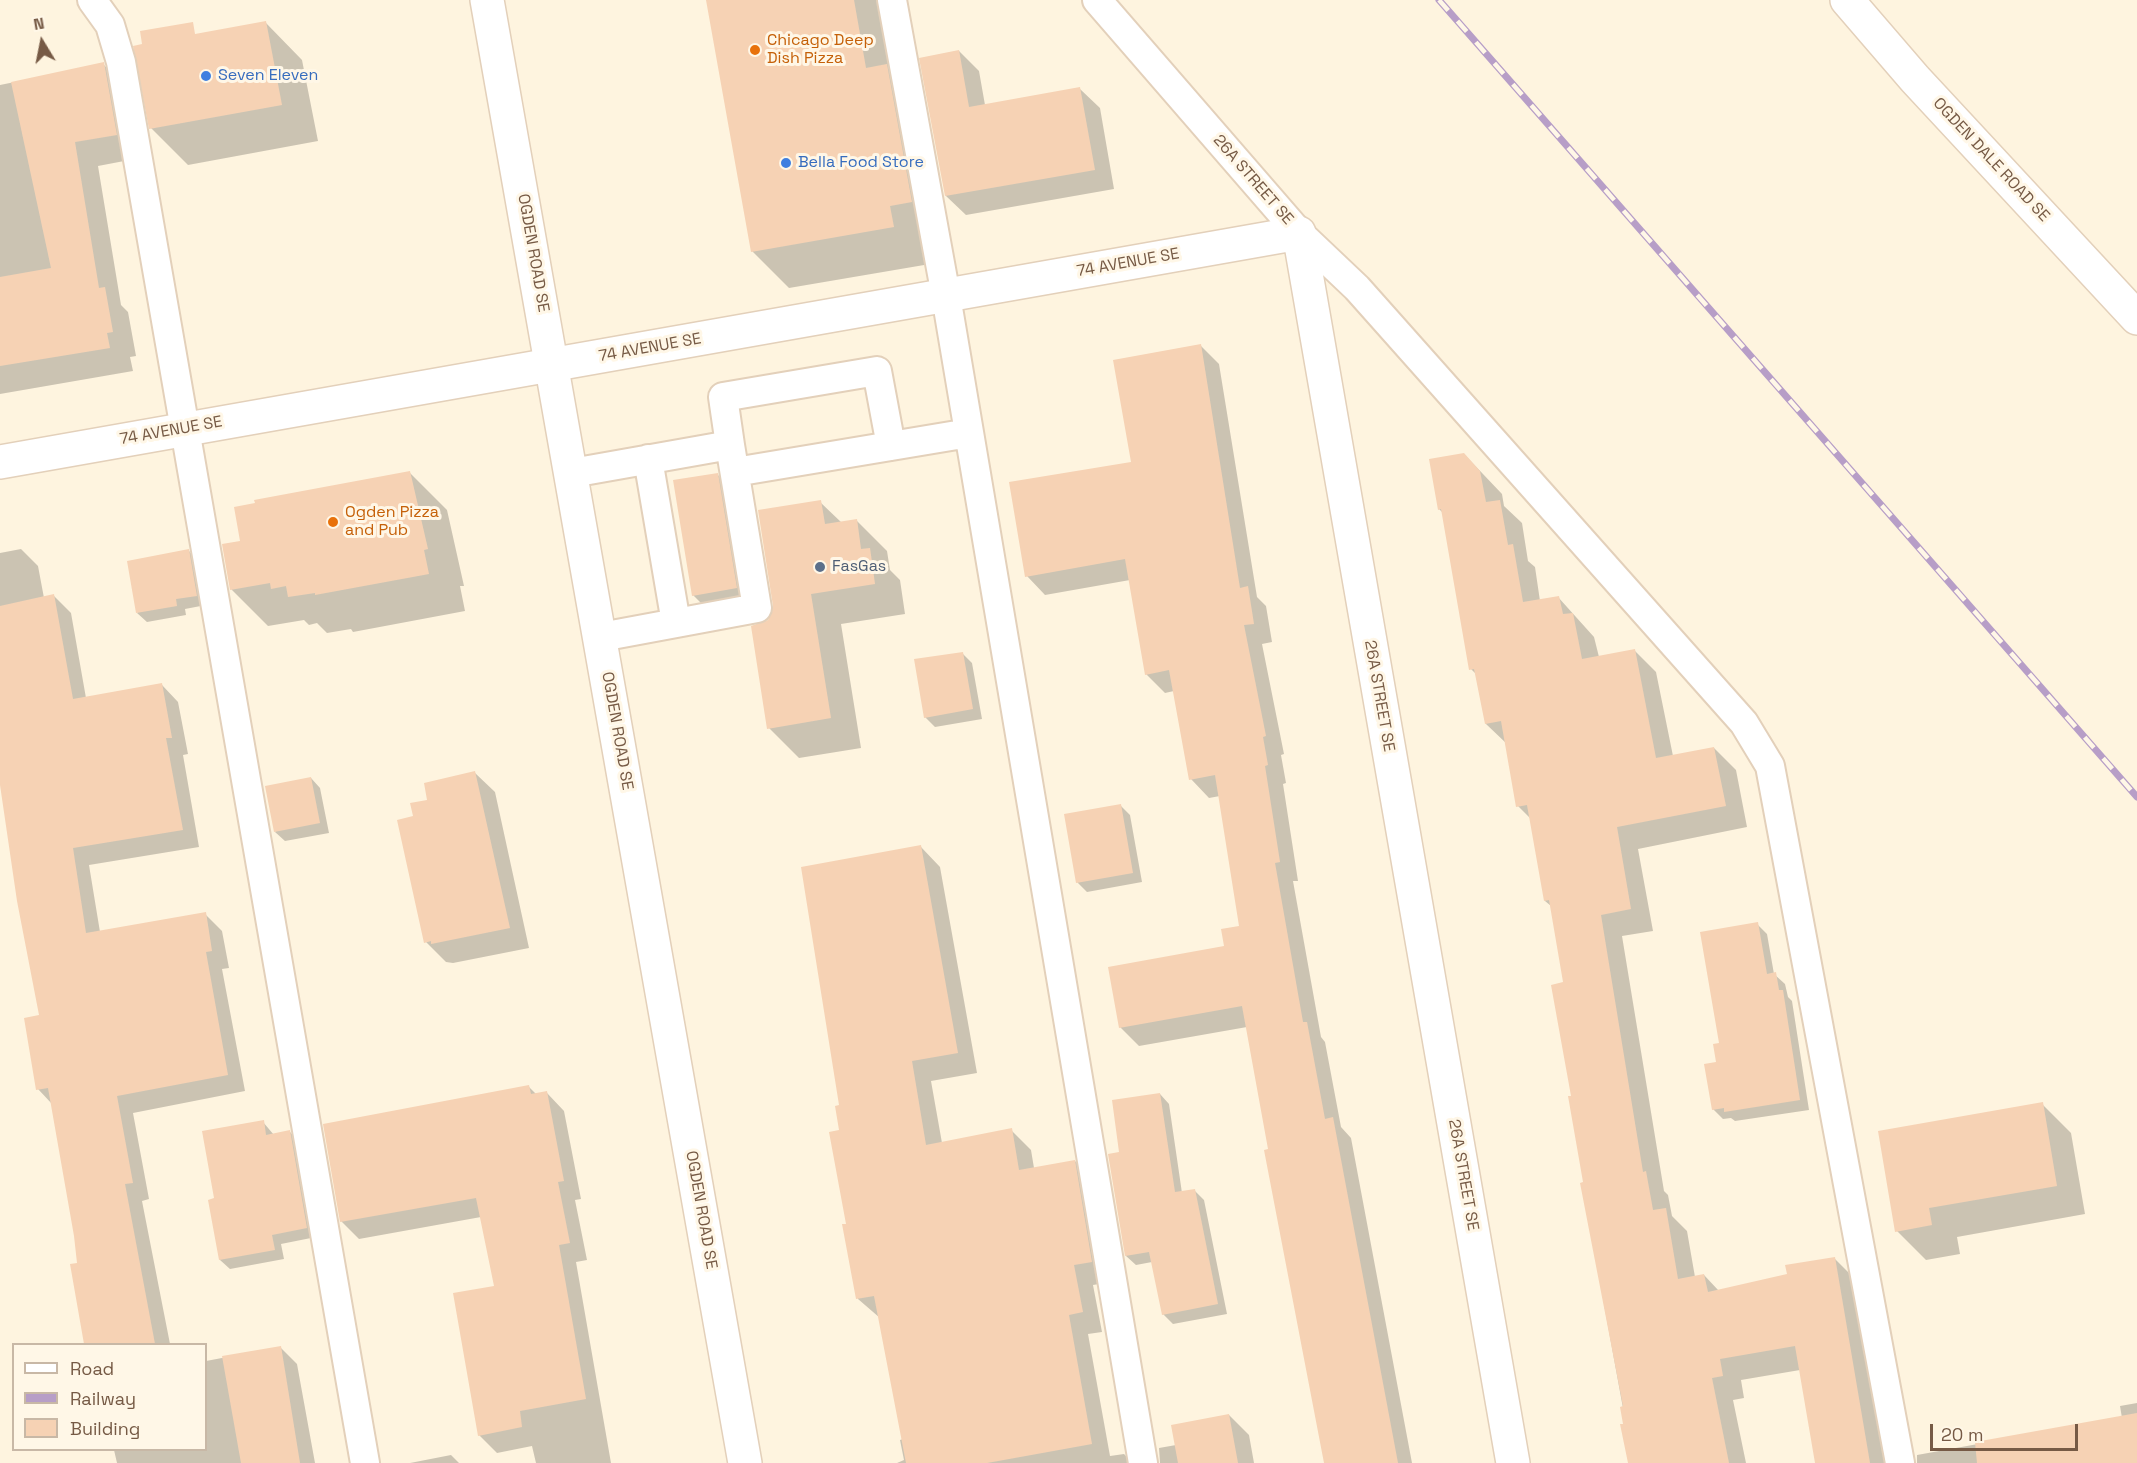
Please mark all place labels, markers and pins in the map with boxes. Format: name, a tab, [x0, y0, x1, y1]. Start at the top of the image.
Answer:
place label: Chicago Deep Dish Pizza	[767, 31, 874, 69]
marker: Chicago Deep Dish Pizza	[748, 43, 762, 57]
place label: Seven Eleven	[218, 66, 318, 86]
marker: Seven Eleven	[199, 69, 213, 83]
place label: Bella Food Store	[798, 153, 924, 173]
marker: Bella Food Store	[779, 156, 793, 170]
place label: Ogden Pizza and Pub	[345, 503, 439, 541]
marker: Ogden Pizza and Pub	[326, 515, 340, 529]
place label: FasGas	[832, 557, 886, 577]
marker: FasGas	[813, 560, 827, 574]

